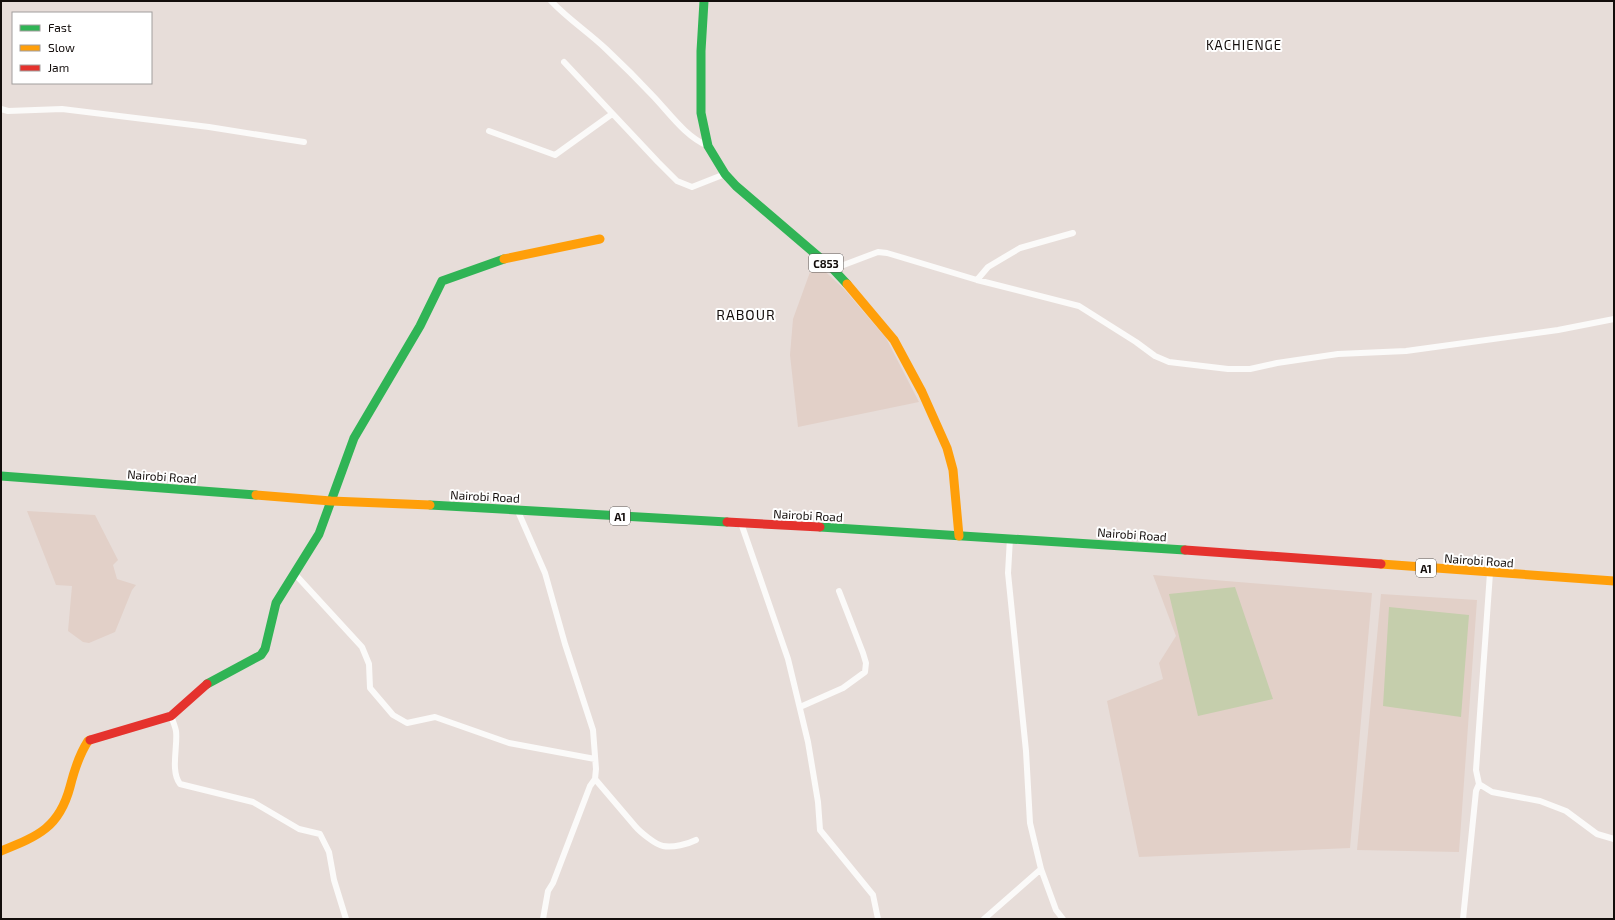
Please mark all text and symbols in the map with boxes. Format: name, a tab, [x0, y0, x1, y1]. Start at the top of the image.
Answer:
legend	[12, 12, 152, 84]
text: Fast	[48, 20, 72, 34]
district label: KACHIENGE	[1206, 37, 1282, 53]
text: Slow	[48, 40, 75, 54]
text: Jam	[48, 60, 69, 74]
road number: C853	[809, 254, 843, 272]
district label: RABOUR	[716, 306, 776, 323]
street label: Nairobi Road	[127, 467, 197, 485]
street label: Nairobi Road	[450, 487, 520, 505]
street label: Nairobi Road	[773, 506, 843, 524]
road number: A1	[610, 507, 630, 525]
street label: Nairobi Road	[1097, 525, 1167, 543]
street label: Nairobi Road	[1444, 551, 1514, 569]
road number: A1	[1416, 559, 1436, 577]

